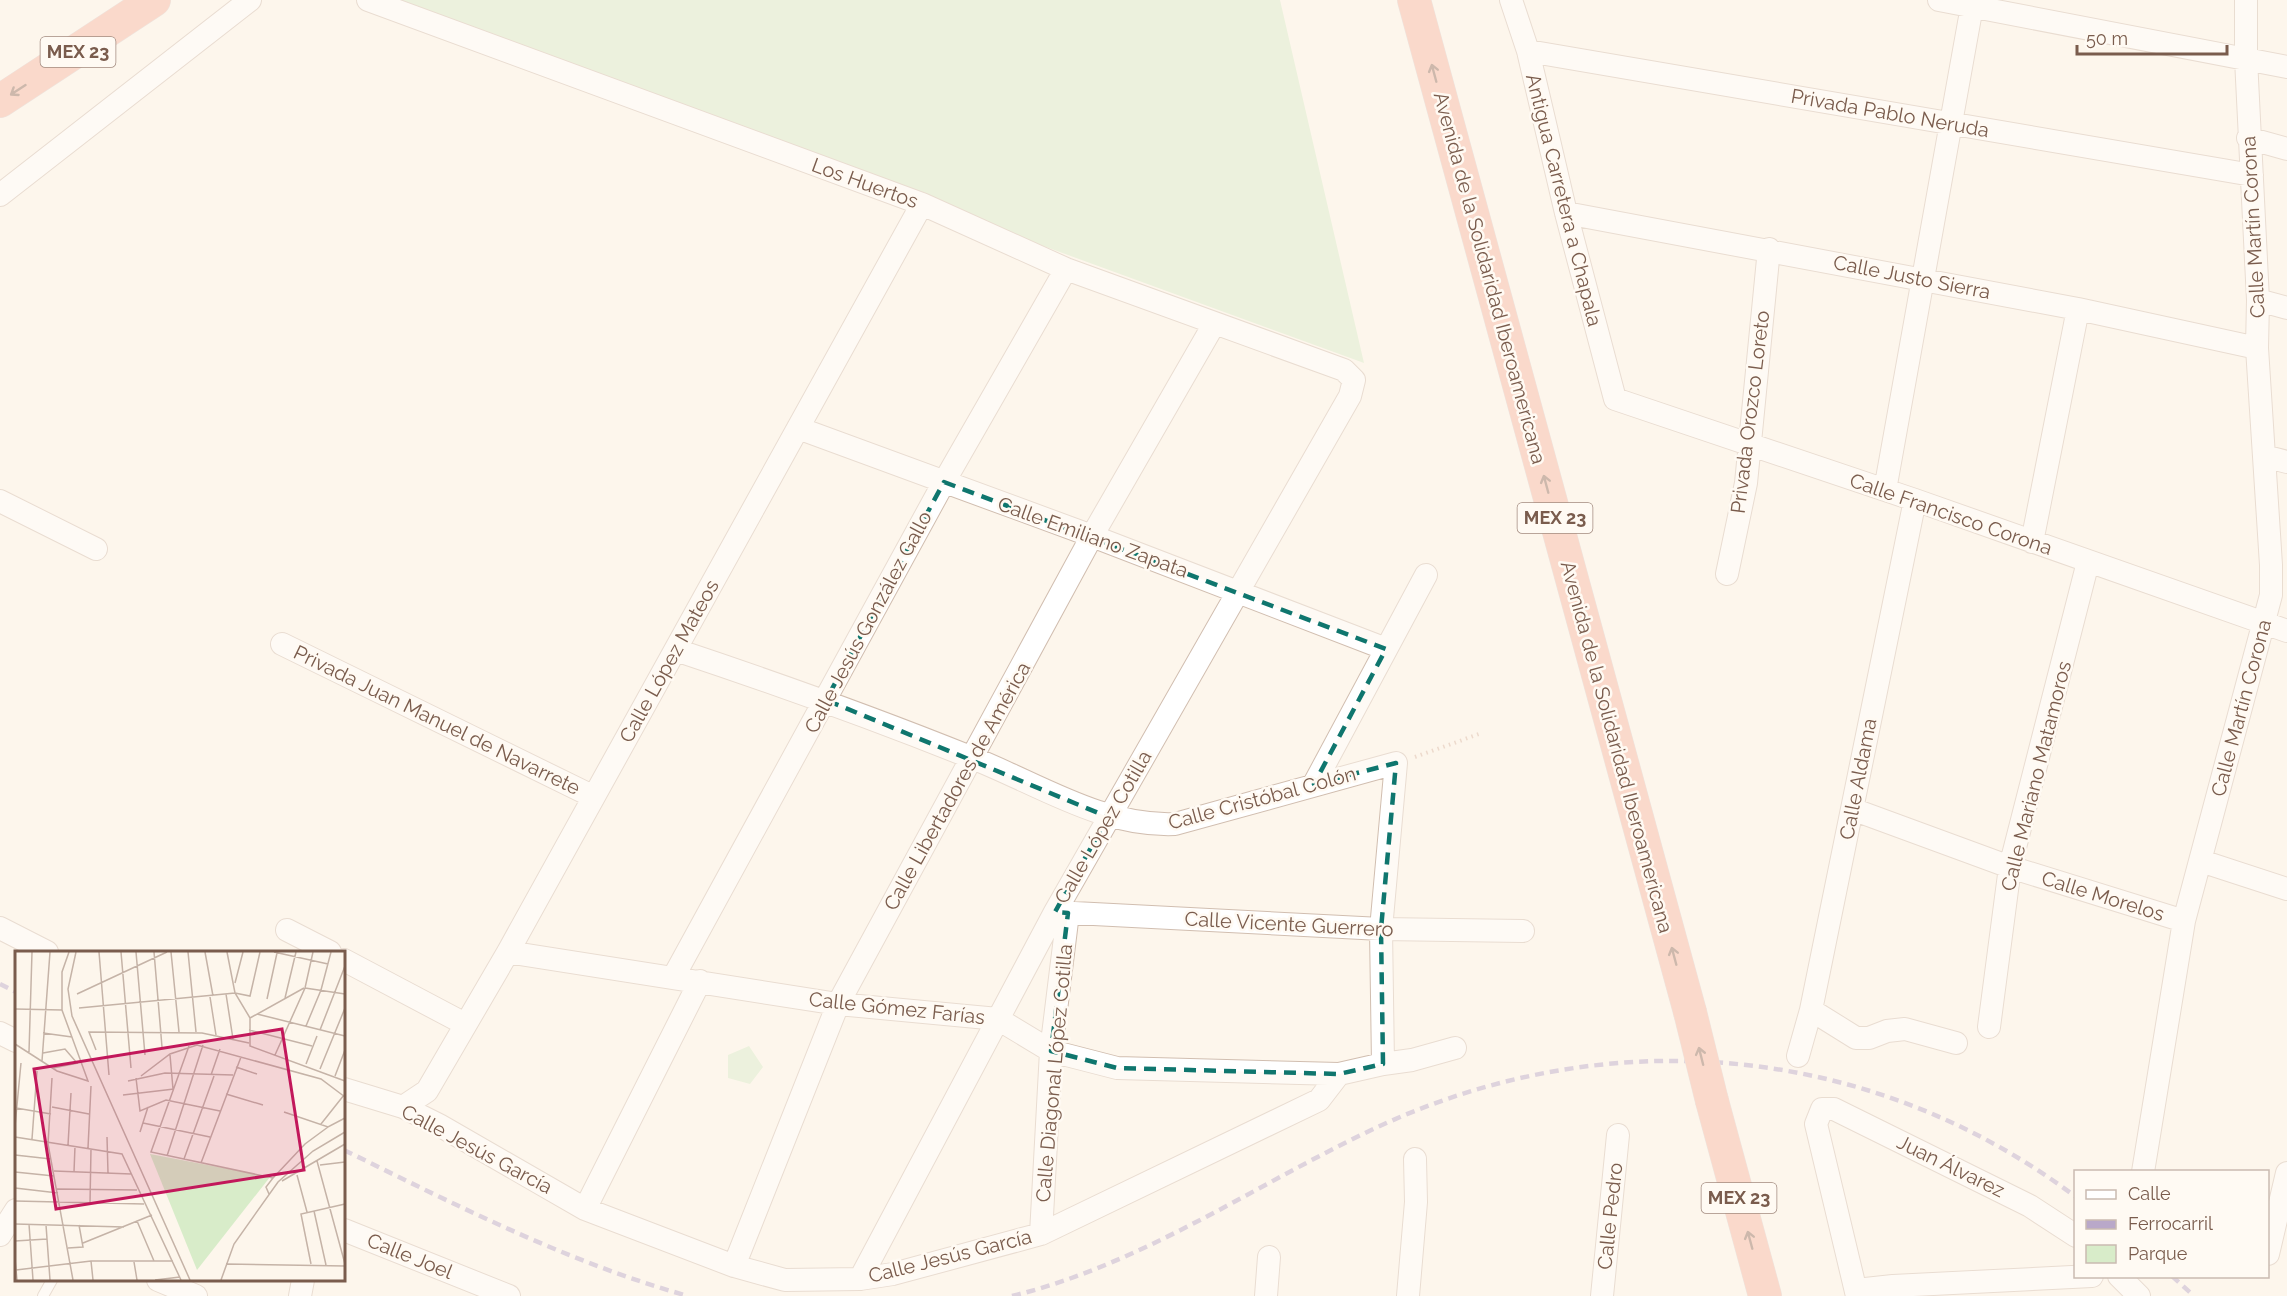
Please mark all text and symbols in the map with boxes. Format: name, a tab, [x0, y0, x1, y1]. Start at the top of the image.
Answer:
scale bar	[2077, 18, 2227, 56]
text: 50 m	[2086, 28, 2128, 49]
road number: MEX 23	[40, 37, 116, 67]
one-way arrow	[1428, 64, 1439, 83]
street label: Antigua Carretera a Chapala	[1521, 71, 1607, 329]
street label: Privada Pablo Neruda	[1789, 84, 1991, 142]
one-way arrow	[10, 85, 27, 97]
street label: Avenida de la Solidaridad Iberoamericana	[1429, 89, 1551, 467]
street label: Calle Martín Corona	[2236, 135, 2270, 319]
street label: Los Huertos	[808, 153, 922, 213]
street label: Calle Justo Sierra	[1831, 250, 1993, 304]
street label: Privada Orozco Loreto	[1726, 309, 1774, 515]
street label: Calle Francisco Corona	[1847, 468, 2055, 560]
one-way arrow	[1540, 475, 1551, 494]
street label: Calle Emiliano Zapata	[995, 491, 1191, 583]
road number: MEX 23	[1518, 503, 1592, 533]
street label: Calle Jesús González Gallo	[799, 507, 937, 737]
street label: Avenida de la Solidaridad Iberoamericana	[1556, 558, 1678, 936]
street label: Calle López Mateos	[614, 575, 724, 747]
street label: Calle Martín Corona	[2206, 617, 2276, 799]
street label: Privada Juan Manuel de Navarrete	[290, 640, 584, 800]
street label: Calle Libertadores de América	[879, 658, 1035, 914]
street label: Calle Mariano Matamoros	[1996, 659, 2076, 893]
street label: Calle Aldama	[1834, 716, 1882, 842]
street label: Calle López Cotilla	[1049, 746, 1157, 908]
street label: Calle Cristóbal Colón	[1166, 761, 1358, 835]
street label: Calle Morelos	[2039, 866, 2167, 926]
street label: Calle Vicente Guerrero	[1184, 907, 1394, 941]
street label: Calle Diagonal López Cotilla	[1031, 943, 1077, 1203]
one-way arrow	[1668, 946, 1679, 965]
inset map	[15, 951, 345, 1281]
street label: Calle Gómez Farías	[808, 987, 986, 1029]
one-way arrow	[1694, 1047, 1706, 1066]
street label: Calle Jesús García	[397, 1099, 557, 1199]
street label: Juan Álvarez	[1893, 1130, 2009, 1202]
street label: Calle Pedro	[1592, 1161, 1628, 1271]
legend	[2074, 1170, 2269, 1278]
road number: MEX 23	[1702, 1183, 1776, 1213]
text: Calle	[2128, 1183, 2171, 1204]
text: Ferrocarril	[2128, 1213, 2213, 1234]
street label: Calle Jesús García	[866, 1224, 1034, 1288]
street label: Calle Joel	[364, 1228, 457, 1284]
one-way arrow	[1744, 1230, 1755, 1249]
text: Parque	[2128, 1243, 2188, 1264]

